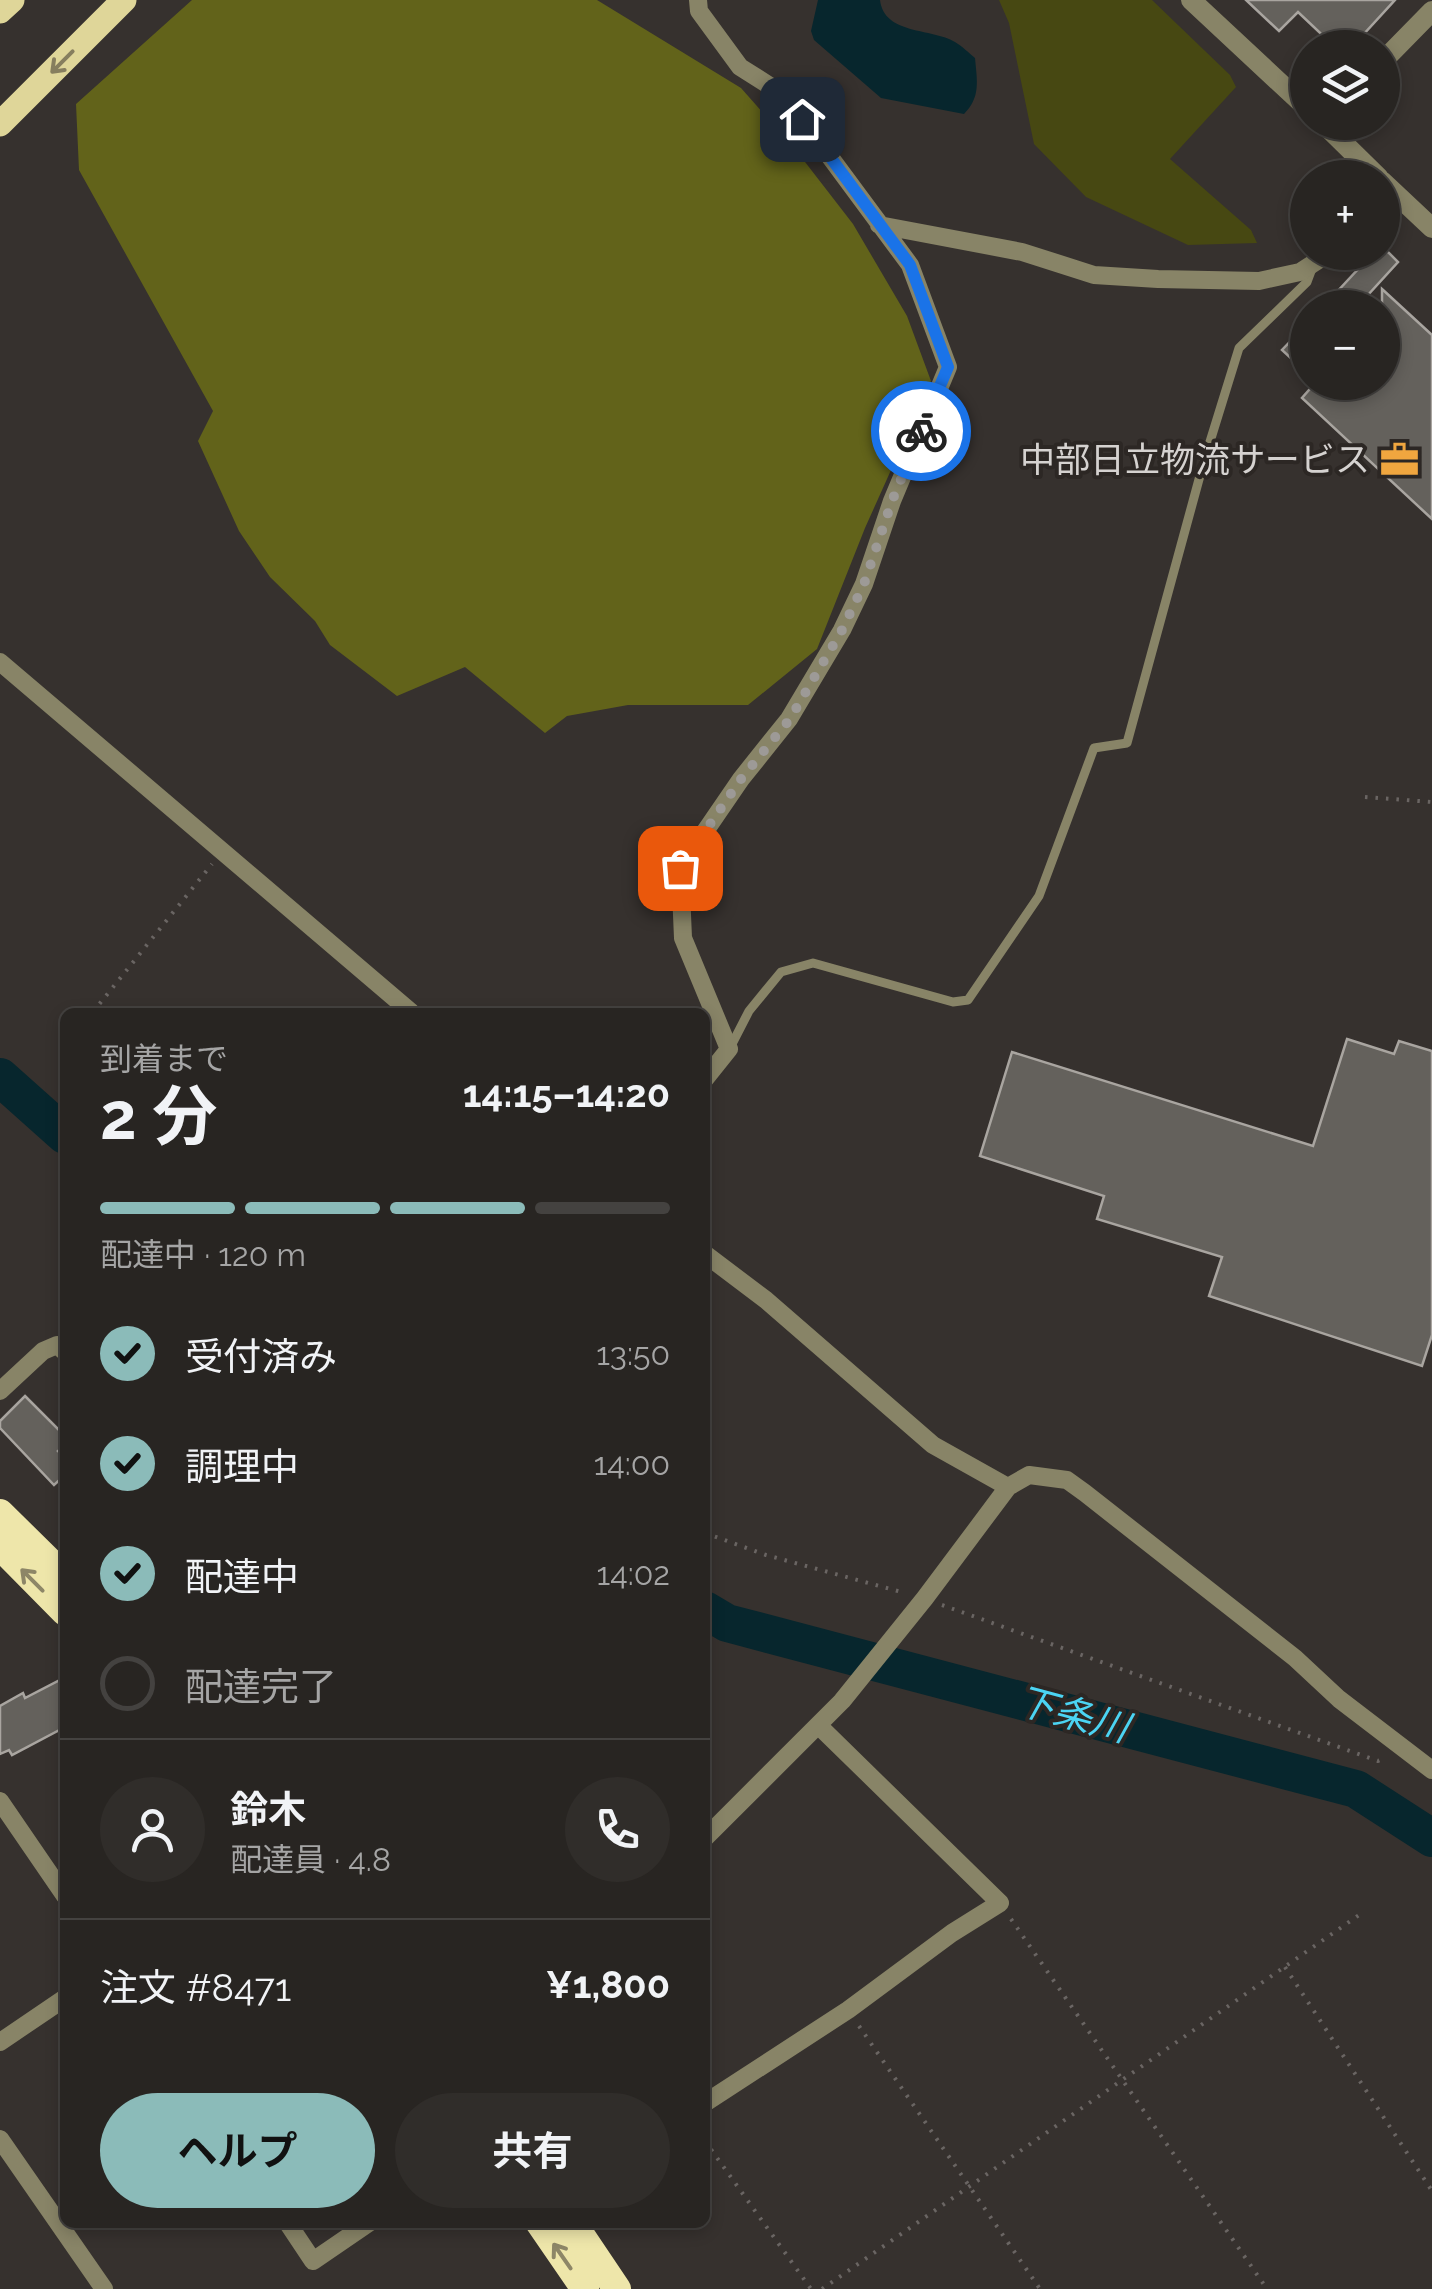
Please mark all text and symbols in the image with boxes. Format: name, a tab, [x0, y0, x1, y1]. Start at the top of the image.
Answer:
map controls	[1290, 30, 1400, 400]
button: layers	[1290, 30, 1400, 140]
one-way arrow	[51, 50, 75, 74]
pin	[760, 77, 845, 162]
icon: home	[775, 92, 830, 147]
button: +	[1290, 160, 1400, 270]
button: −	[1290, 290, 1400, 400]
courier	[871, 381, 971, 481]
icon: bike	[894, 404, 949, 459]
office icon: 中部日立物流サービス	[1379, 438, 1421, 480]
place label: 中部日立物流サービス	[1020, 439, 1370, 480]
pin	[638, 826, 723, 911]
icon: bag	[653, 841, 708, 896]
text: 到着まで	[100, 1040, 228, 1077]
text: 14:15–14:20	[463, 1071, 670, 1116]
text: 2 分	[100, 1078, 217, 1154]
text: 配達中 · 120 m	[100, 1236, 306, 1273]
icon: check	[100, 1326, 155, 1381]
text: 受付済み	[185, 1334, 337, 1379]
text: 13:50	[596, 1335, 670, 1372]
icon: check	[100, 1436, 155, 1491]
text: 調理中	[185, 1444, 299, 1489]
text: 14:00	[594, 1445, 670, 1482]
icon: check	[100, 1546, 155, 1601]
text: 配達中	[185, 1554, 299, 1599]
text: 14:02	[597, 1555, 670, 1592]
one-way arrow	[21, 1568, 45, 1592]
text: 配達完了	[185, 1664, 337, 1709]
water label: 下条川	[1012, 1678, 1138, 1752]
button: person	[100, 1777, 205, 1882]
button: phone	[565, 1777, 670, 1882]
text: 鈴木	[230, 1787, 306, 1832]
text: 配達員 · 4.8	[230, 1841, 391, 1878]
text: ¥1,800	[546, 1962, 670, 2007]
text: 注文 #8471	[100, 1965, 291, 2010]
button: ヘルプ	[100, 2093, 375, 2208]
button: 共有	[395, 2093, 670, 2208]
one-way arrow	[552, 2242, 573, 2270]

